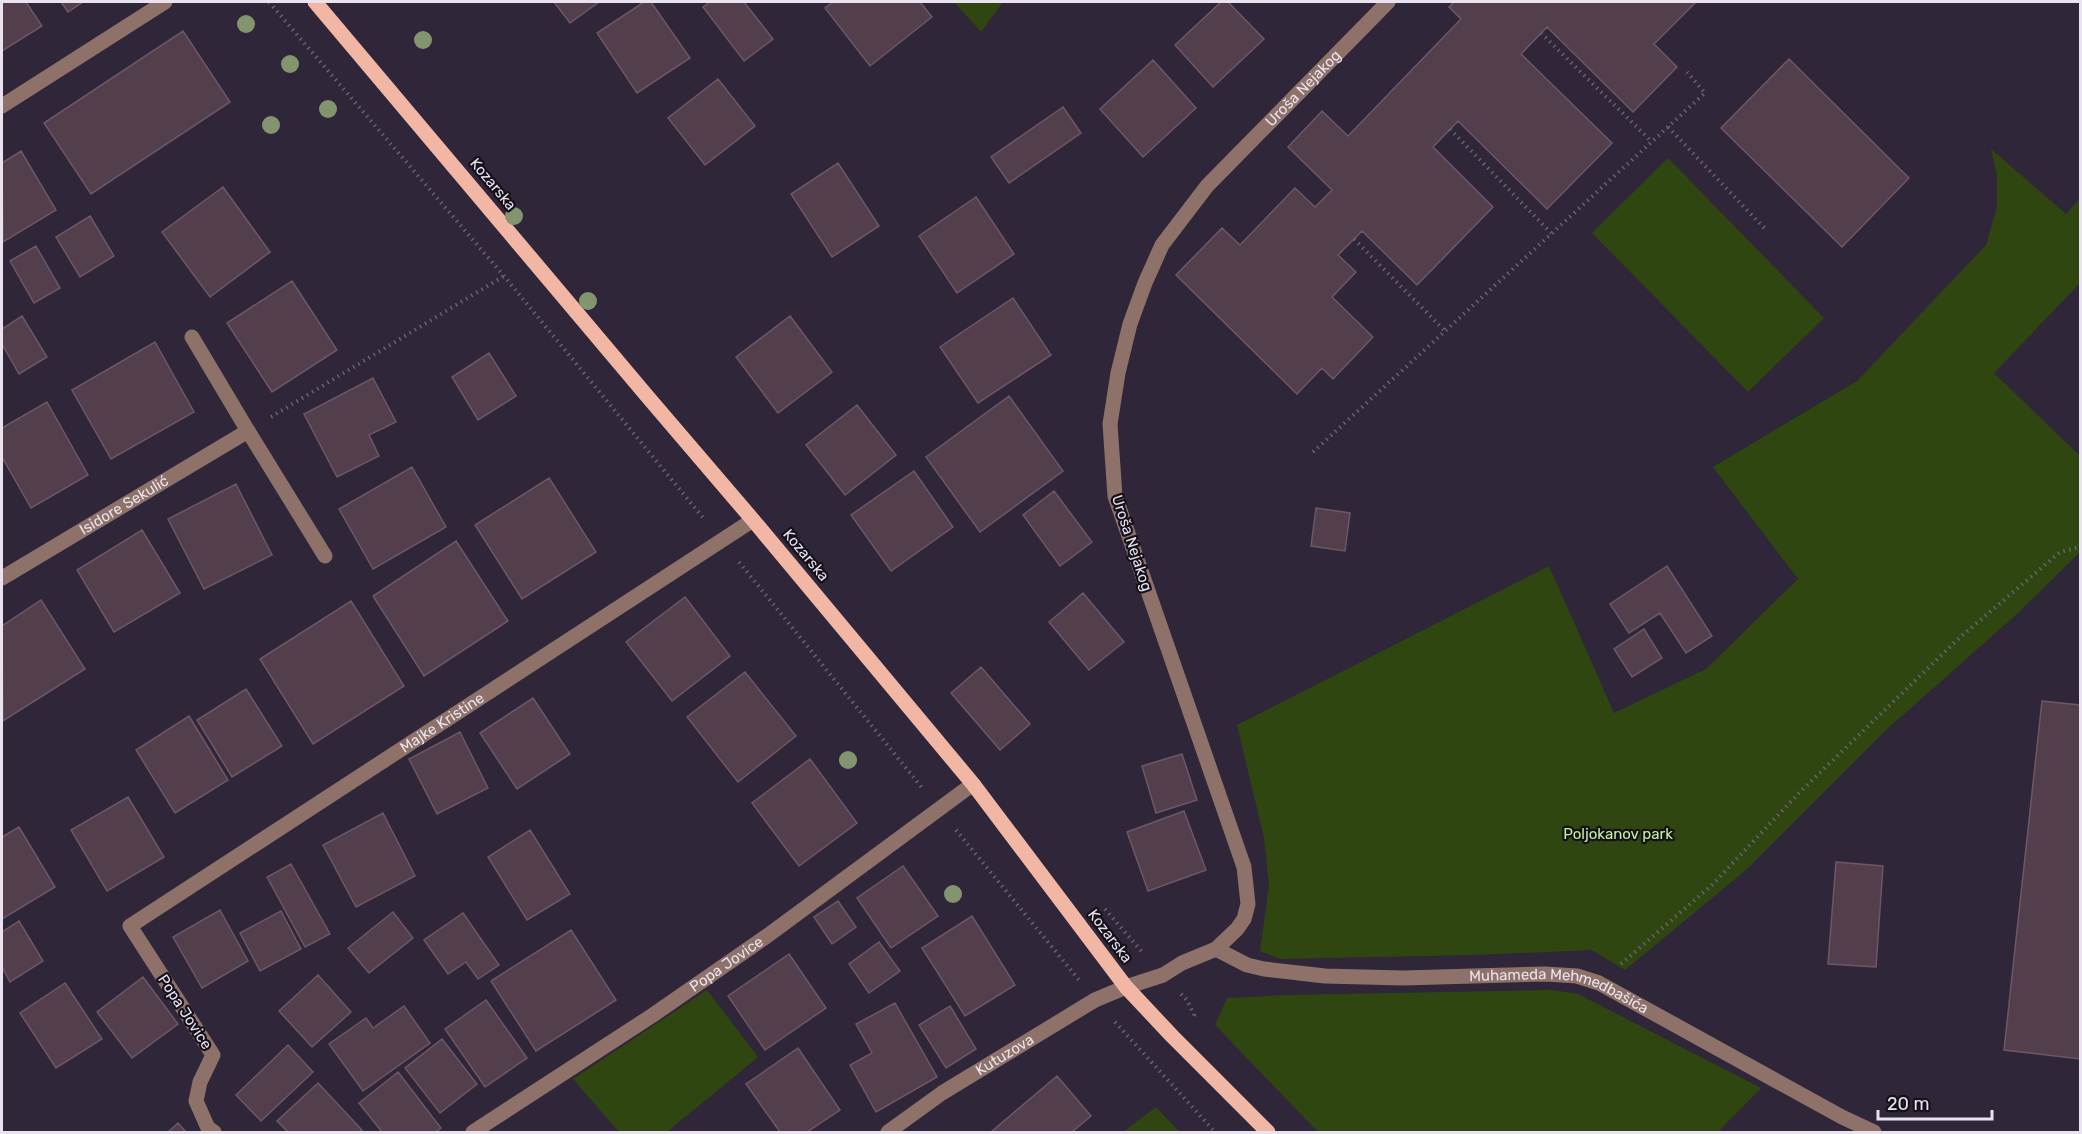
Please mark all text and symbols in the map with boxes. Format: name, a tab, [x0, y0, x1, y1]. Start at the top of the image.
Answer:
street label: Uroša Nejakog	[1262, 46, 1345, 130]
street label: Kozarska	[466, 154, 520, 214]
street label: Isidore Sekulić	[76, 472, 172, 539]
street label: Uroša Nejakog	[1108, 493, 1156, 593]
street label: Kozarska	[779, 525, 833, 585]
street label: Majke Kristine	[397, 689, 487, 757]
park label: Poljokanov park	[1563, 825, 1673, 843]
street label: Kozarska	[1084, 906, 1136, 966]
street label: Popa Jovice	[686, 932, 767, 996]
street label: Muhameda Mehmedbašića	[1469, 965, 1652, 1018]
street label: Popa Jovice	[154, 971, 216, 1053]
street label: Kutuzova	[972, 1030, 1037, 1079]
scale bar	[1878, 1083, 1992, 1121]
text: 20 m	[1887, 1093, 1929, 1115]

